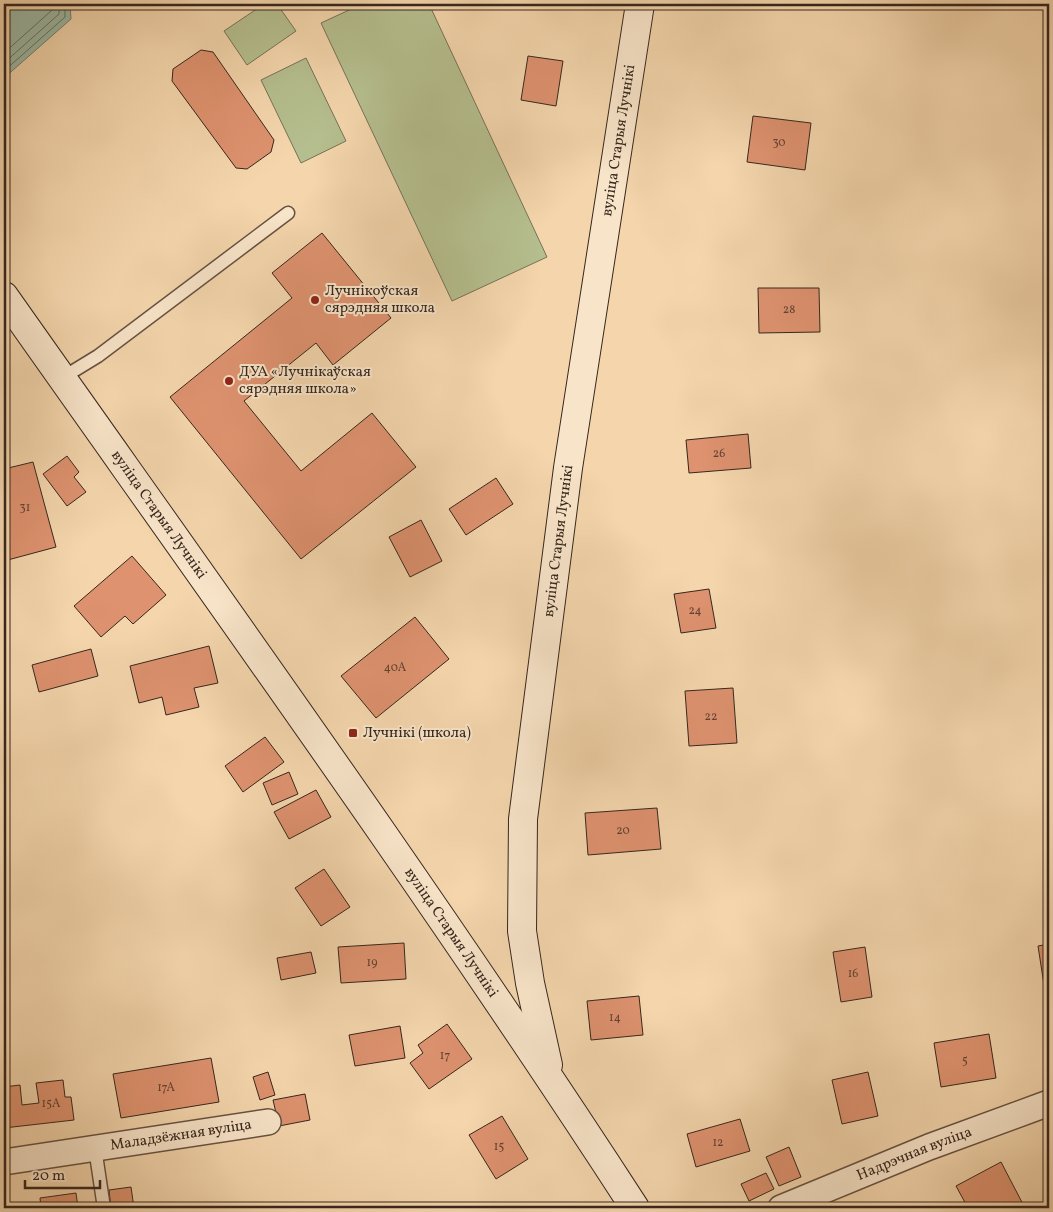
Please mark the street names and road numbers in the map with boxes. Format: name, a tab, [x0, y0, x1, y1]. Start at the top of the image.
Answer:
street label: вуліца Старыя Лучнікі	[597, 63, 641, 218]
street label: вуліца Старыя Лучнікі	[106, 446, 212, 583]
street label: вуліца Старыя Лучнікі	[538, 463, 579, 618]
street label: вуліца Старыя Лучнікі	[399, 863, 503, 1002]
street label: Маладзёжная вуліца	[109, 1114, 253, 1156]
street label: Надрэчная вуліца	[854, 1122, 975, 1186]

